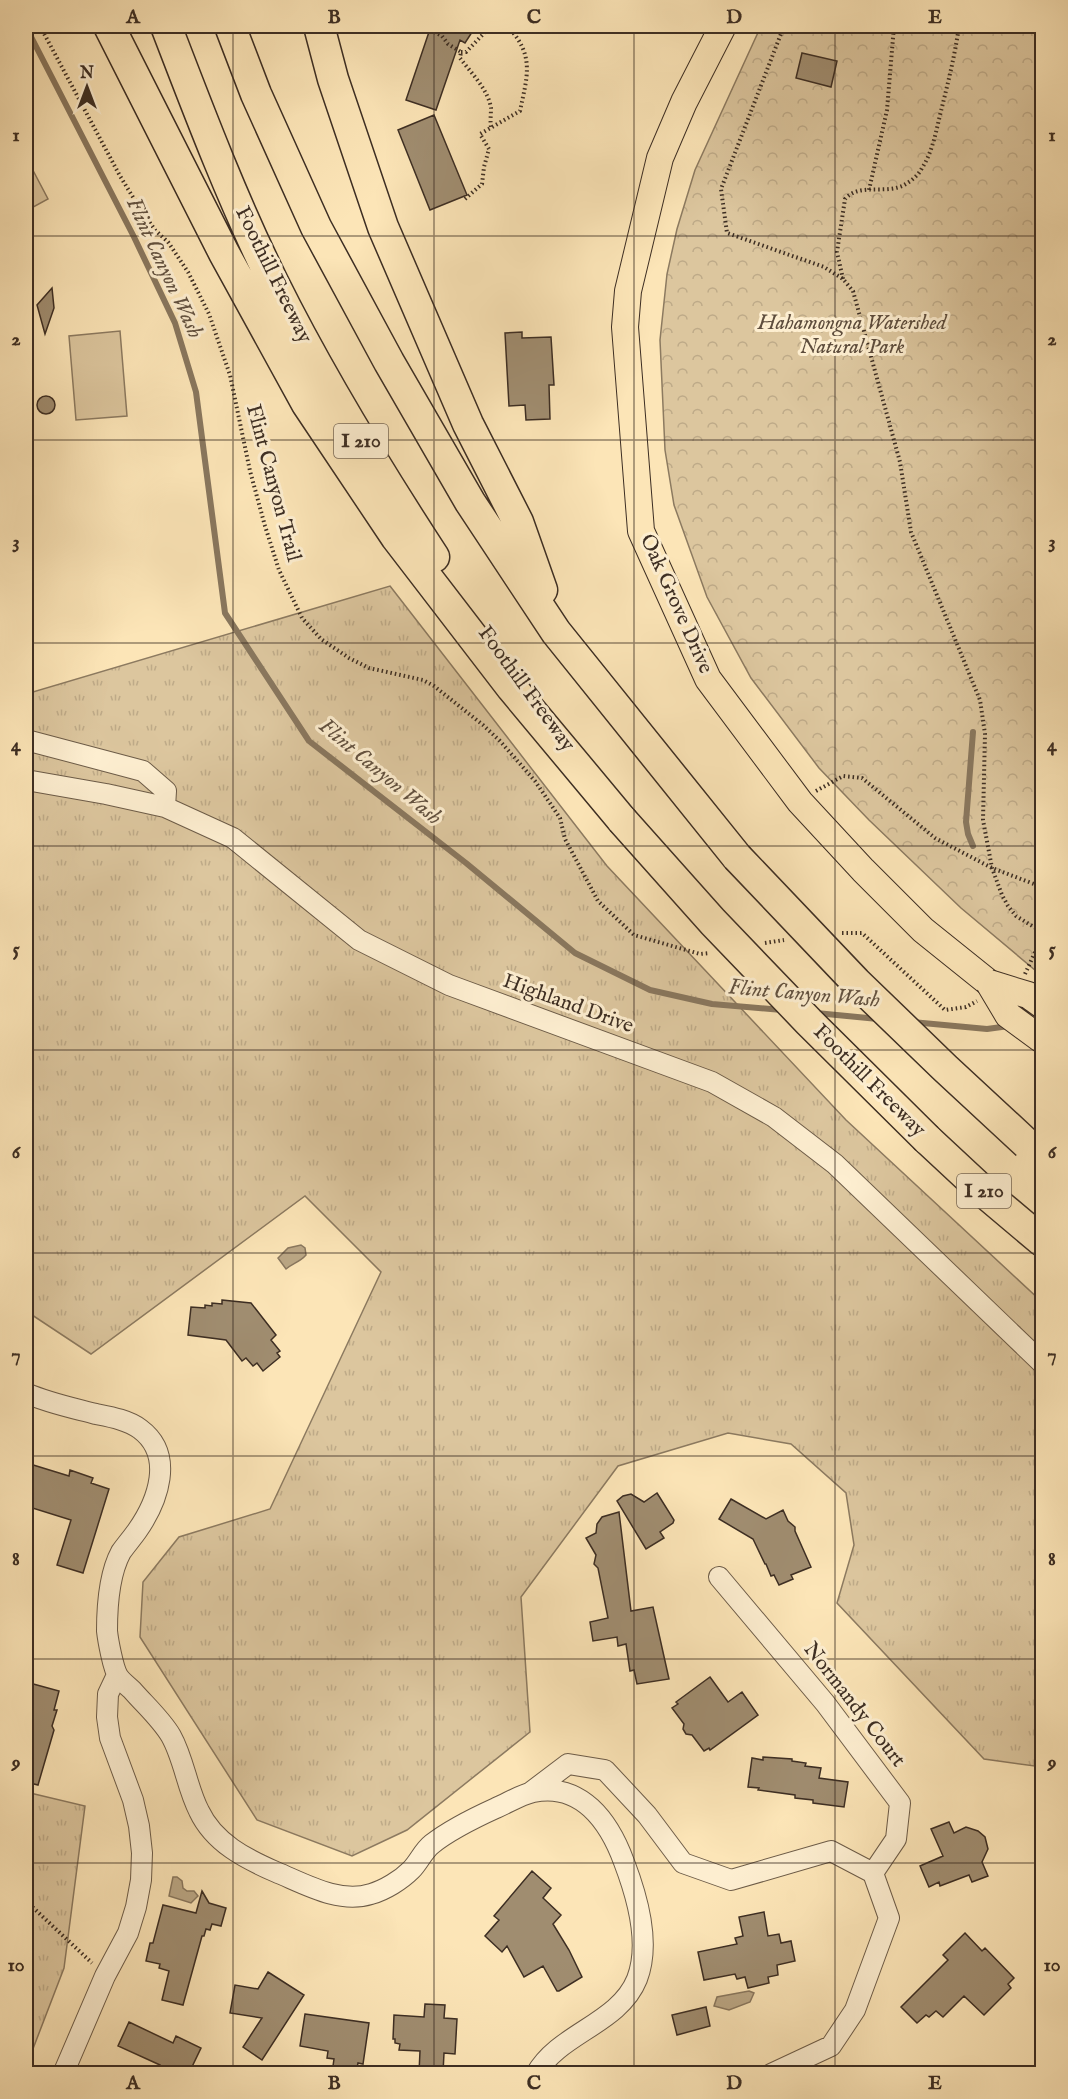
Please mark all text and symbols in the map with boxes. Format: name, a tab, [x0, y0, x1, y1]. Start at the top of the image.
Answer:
text: A	[125, 5, 141, 30]
text: B	[327, 5, 341, 30]
text: C	[527, 5, 541, 30]
text: D	[726, 5, 742, 30]
text: E	[928, 5, 942, 30]
north arrow	[57, 57, 117, 117]
text: N	[79, 64, 94, 84]
text: 1	[12, 123, 20, 148]
text: 1	[1048, 123, 1056, 148]
water label: Flint Canyon Wash	[119, 193, 209, 343]
street label: Foothill Freeway	[228, 202, 318, 348]
park label: Hahamongna Watershed Natural Park	[757, 310, 948, 361]
text: 2	[11, 327, 21, 352]
text: 2	[1047, 327, 1057, 352]
street label: Flint Canyon Trail	[239, 401, 307, 565]
road number: I 210	[334, 424, 388, 458]
text: 3	[12, 530, 20, 555]
street label: Oak Grove Drive	[633, 530, 719, 678]
text: 3	[1048, 530, 1056, 555]
street label: Foothill Freeway	[471, 621, 581, 758]
water label: Flint Canyon Wash	[313, 712, 447, 832]
text: 4	[11, 733, 22, 758]
text: 4	[1047, 733, 1058, 758]
text: 5	[12, 937, 20, 962]
text: 5	[1048, 937, 1056, 962]
street label: Highland Drive	[499, 968, 637, 1040]
water label: Flint Canyon Wash	[727, 973, 881, 1015]
street label: Foothill Freeway	[807, 1019, 932, 1144]
text: 6	[12, 1140, 22, 1165]
text: 6	[1048, 1140, 1058, 1165]
road number: I 210	[957, 1174, 1011, 1208]
text: 7	[11, 1343, 21, 1368]
text: 7	[1047, 1343, 1057, 1368]
text: 8	[12, 1547, 20, 1572]
text: 8	[1048, 1547, 1056, 1572]
street label: Normandy Court	[797, 1637, 911, 1773]
text: 9	[11, 1750, 21, 1775]
text: 9	[1047, 1750, 1057, 1775]
text: 10	[7, 1953, 25, 1978]
text: 10	[1043, 1953, 1061, 1978]
text: A	[125, 2071, 141, 2096]
text: B	[327, 2071, 341, 2096]
text: C	[527, 2071, 541, 2096]
text: D	[726, 2071, 742, 2096]
text: E	[928, 2071, 942, 2096]

